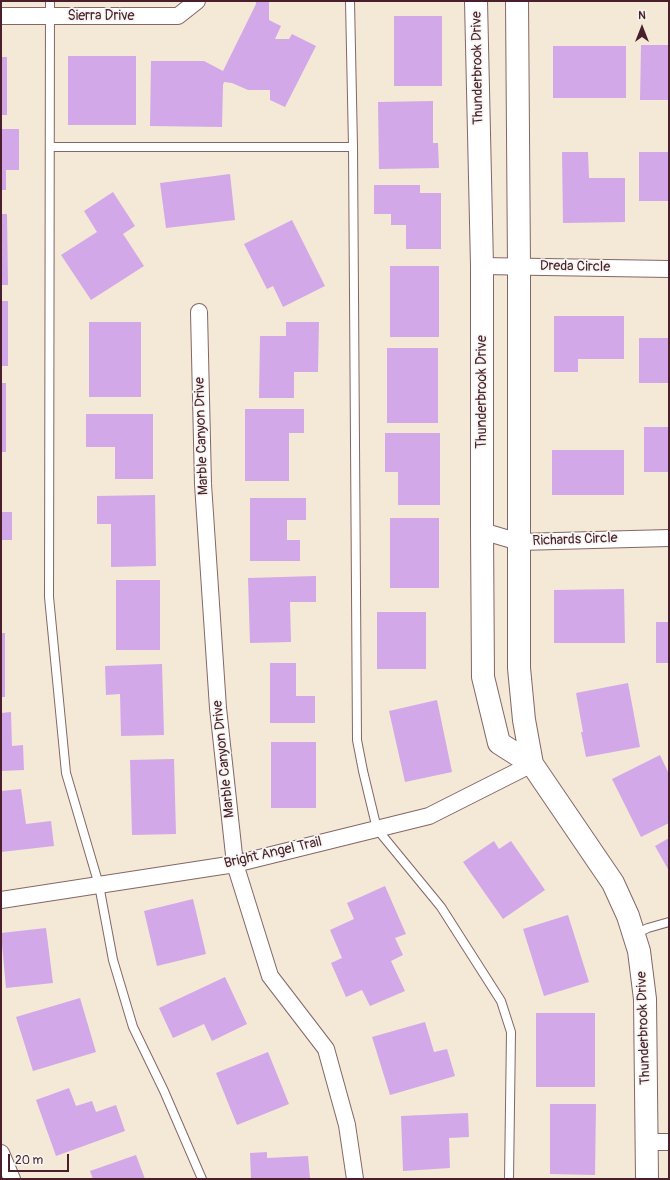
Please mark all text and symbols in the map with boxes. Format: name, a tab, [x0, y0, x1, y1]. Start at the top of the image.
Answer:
street label: Sierra Drive	[68, 8, 134, 24]
north arrow	[622, 8, 662, 48]
text: N	[638, 9, 646, 22]
street label: Thunderbrook Drive	[469, 11, 487, 125]
street label: Dreda Circle	[540, 258, 610, 276]
street label: Thunderbrook Drive	[474, 335, 490, 449]
street label: Marble Canyon Drive	[192, 377, 212, 495]
street label: Richards Circle	[532, 530, 618, 550]
street label: Marble Canyon Drive	[209, 699, 239, 819]
street label: Bright Angel Trail	[222, 834, 324, 872]
street label: Thunderbrook Drive	[634, 971, 654, 1085]
scale bar	[10, 1146, 71, 1172]
text: 20 m	[15, 1153, 43, 1168]

